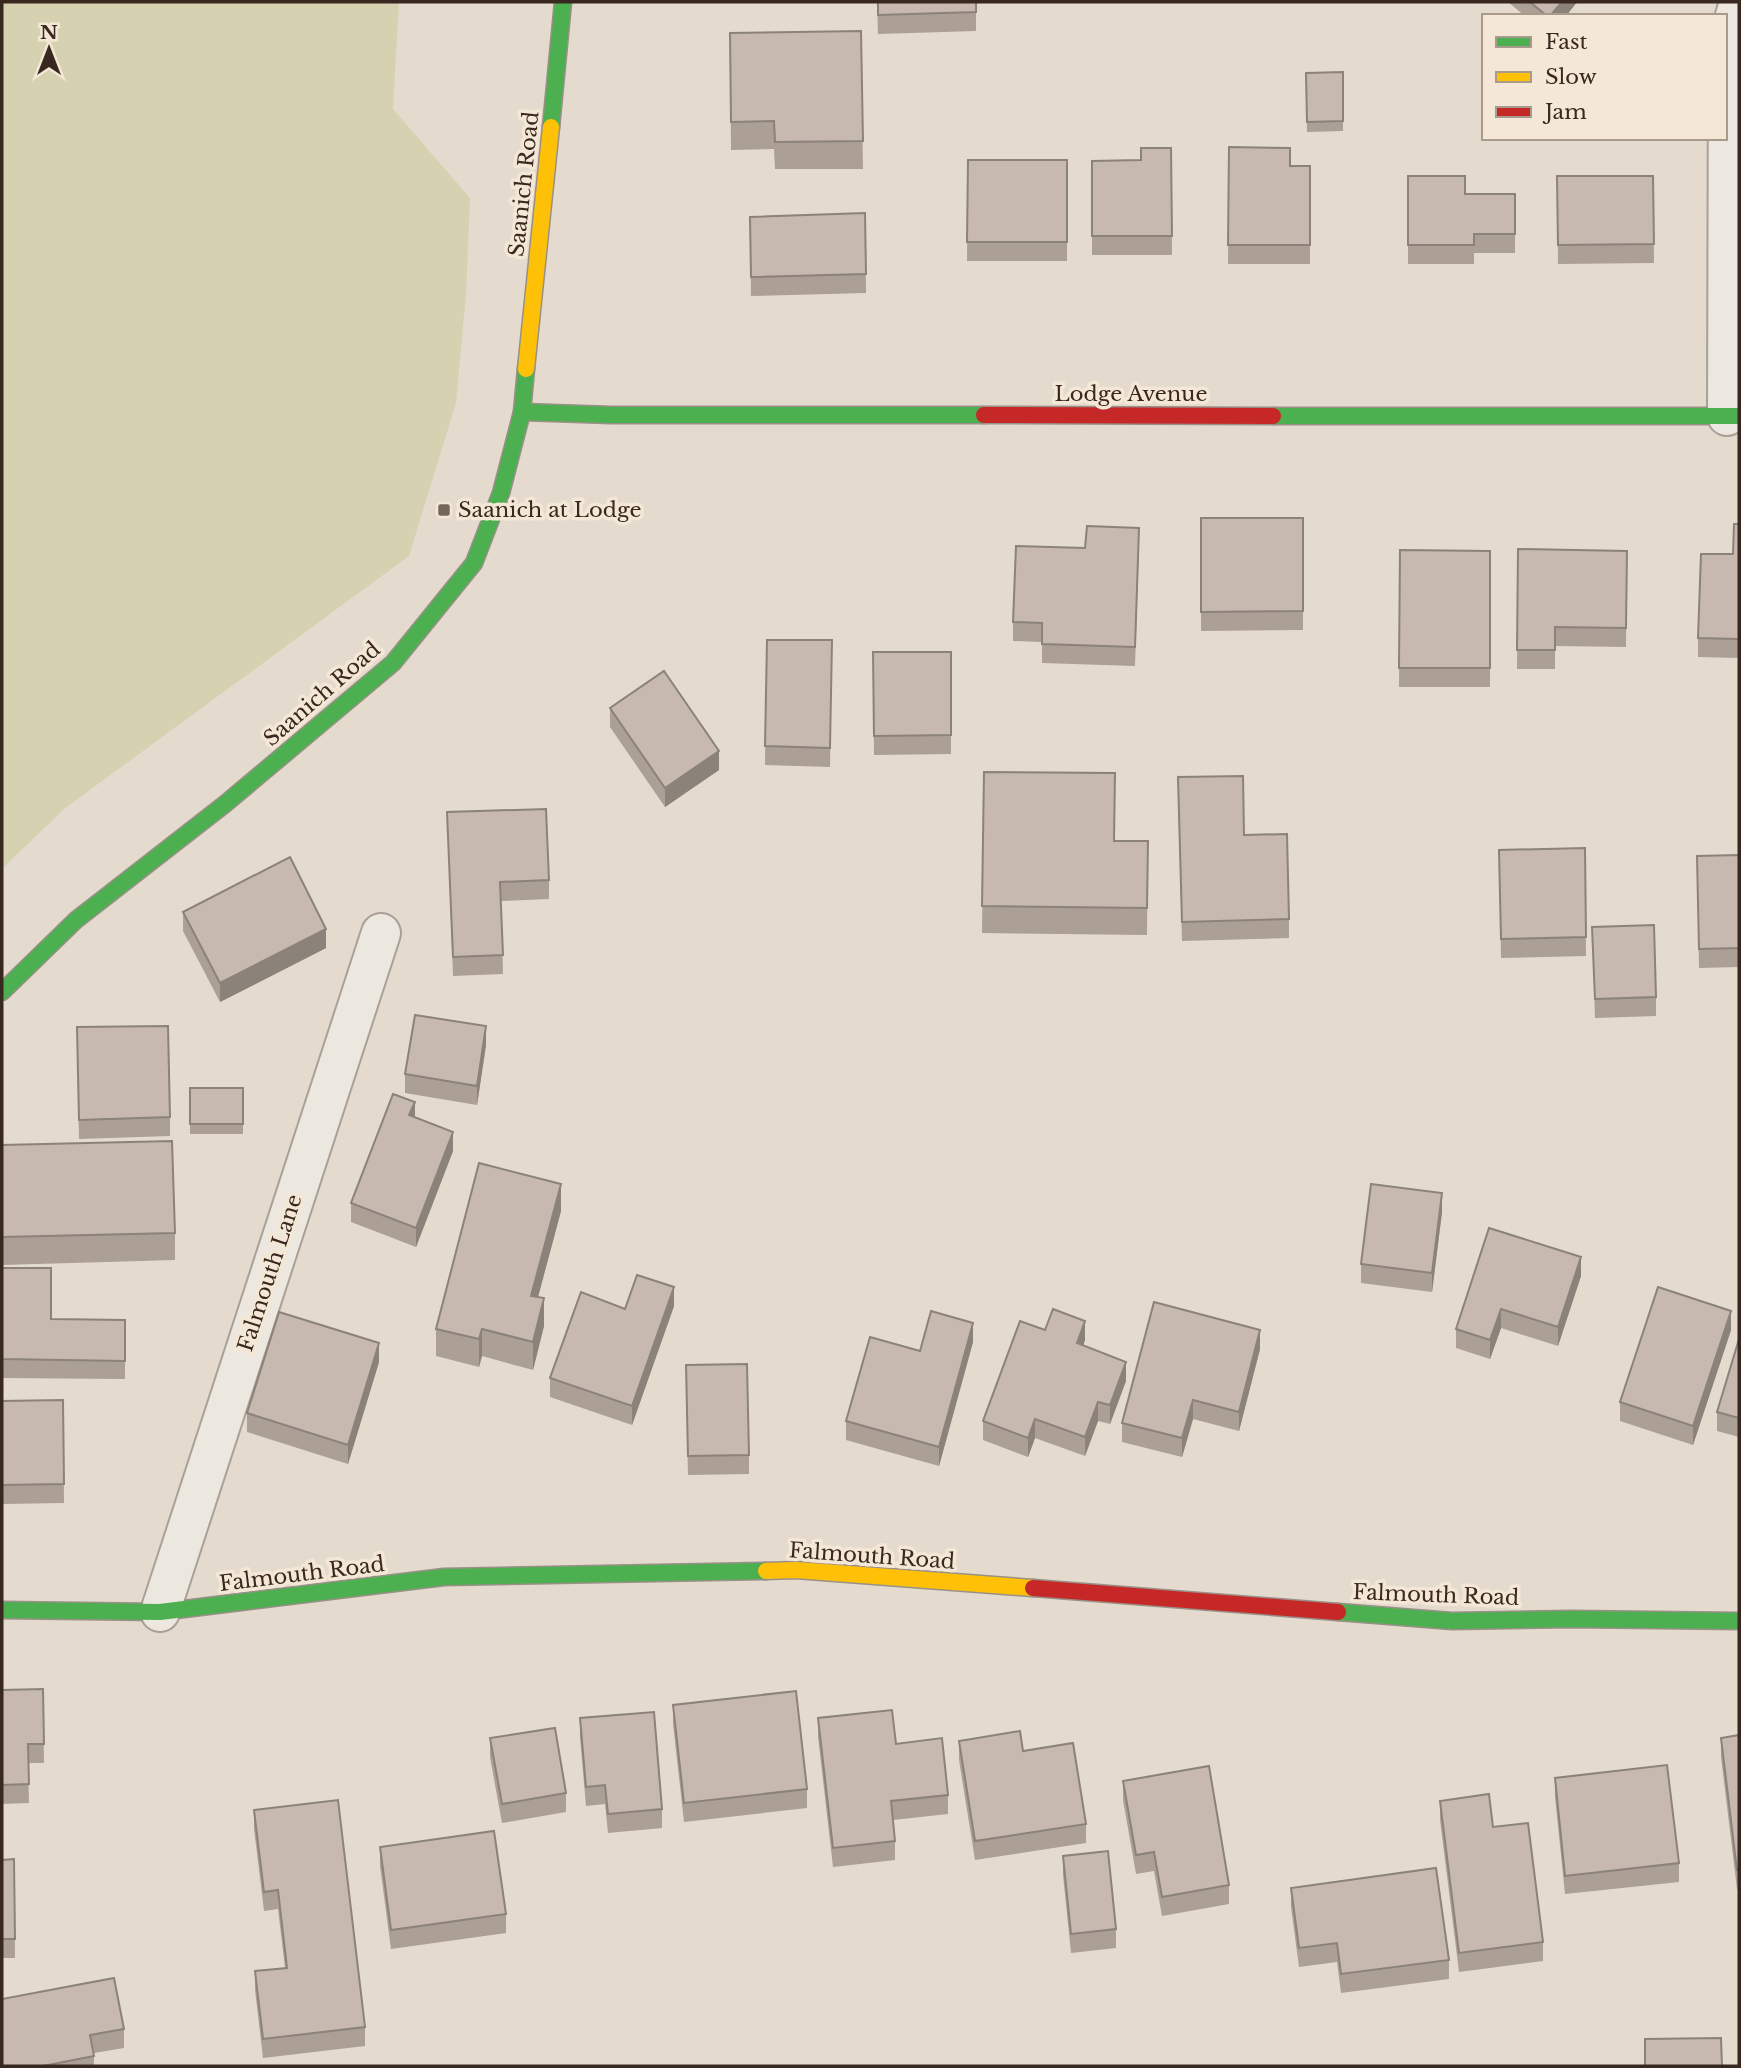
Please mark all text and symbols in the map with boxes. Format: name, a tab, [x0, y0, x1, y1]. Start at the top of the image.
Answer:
north arrow	[14, 14, 84, 84]
legend	[1482, 14, 1727, 140]
text: N	[40, 21, 58, 44]
text: Fast	[1545, 29, 1587, 55]
text: Slow	[1545, 64, 1597, 90]
text: Jam	[1542, 99, 1587, 125]
street label: Saanich Road	[503, 110, 545, 258]
street label: Lodge Avenue	[1055, 381, 1207, 407]
place label: Saanich at Lodge	[458, 497, 641, 523]
marker: Saanich at Lodge	[436, 502, 452, 518]
street label: Saanich Road	[258, 636, 386, 752]
street label: Falmouth Lane	[232, 1191, 308, 1355]
street label: Falmouth Road	[788, 1537, 956, 1575]
street label: Falmouth Road	[218, 1551, 386, 1597]
street label: Falmouth Road	[1352, 1579, 1520, 1611]

